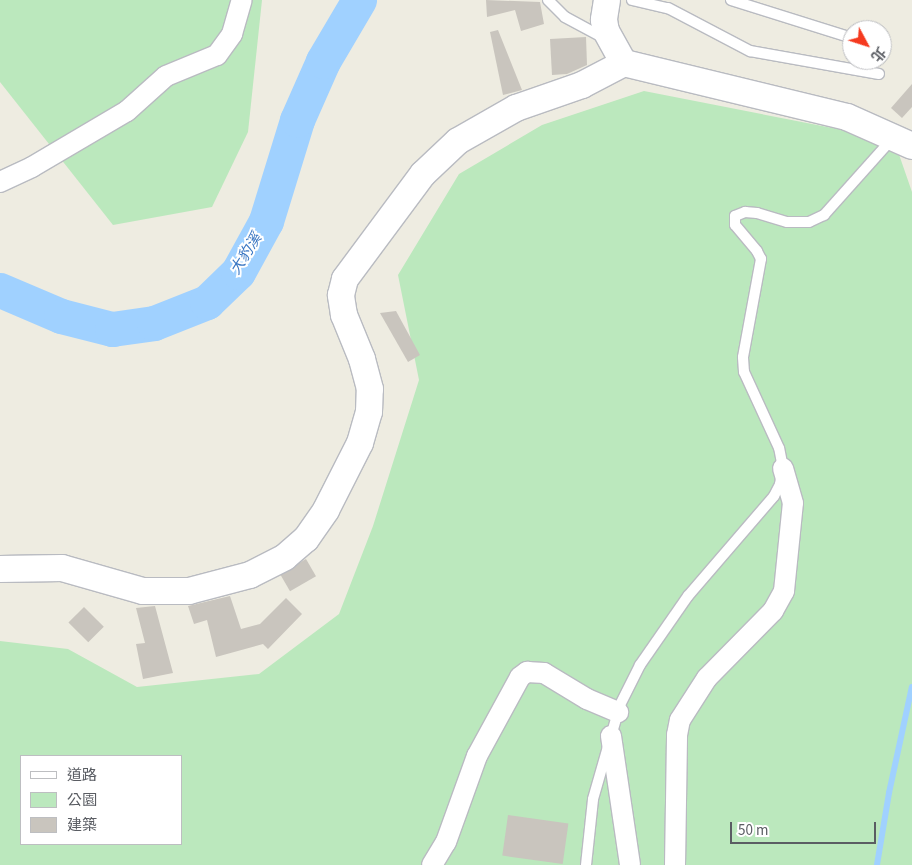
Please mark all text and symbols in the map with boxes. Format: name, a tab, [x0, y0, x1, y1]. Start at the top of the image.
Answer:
north arrow	[842, 20, 892, 70]
text: 北	[866, 42, 890, 66]
water label: 大豹溪	[226, 230, 266, 278]
legend	[20, 755, 182, 845]
text: 道路	[67, 765, 97, 786]
text: 公園	[67, 790, 97, 811]
scale bar	[732, 812, 878, 844]
text: 建築	[67, 815, 97, 836]
text: 50 m	[738, 820, 768, 841]

